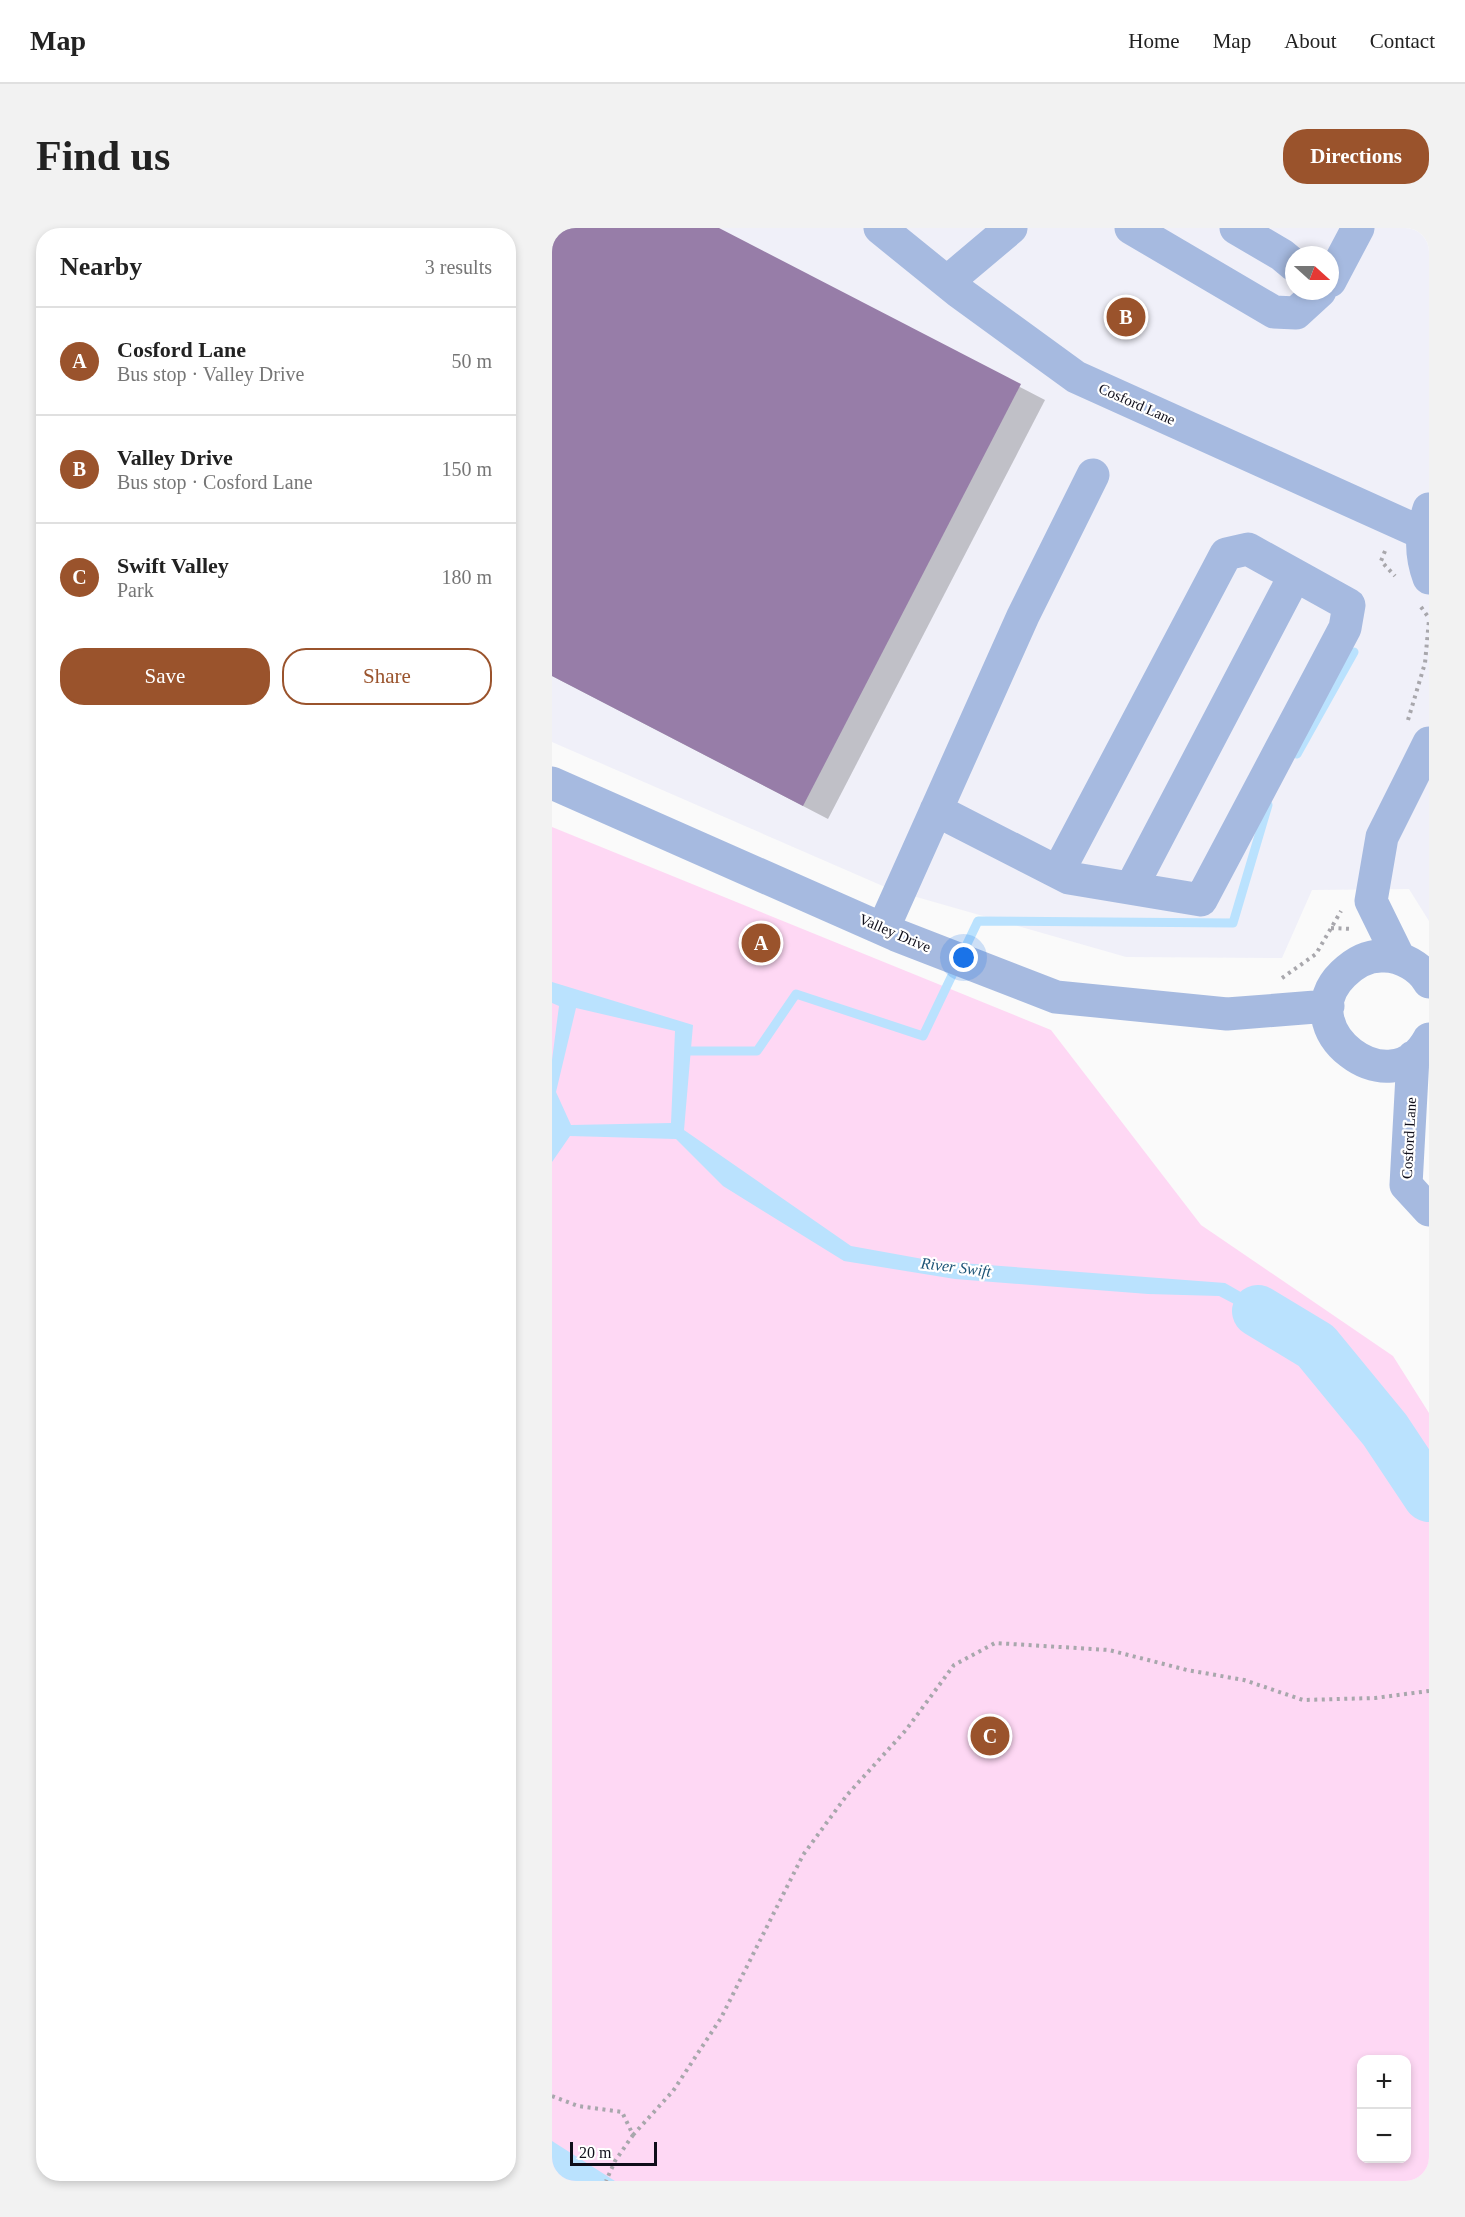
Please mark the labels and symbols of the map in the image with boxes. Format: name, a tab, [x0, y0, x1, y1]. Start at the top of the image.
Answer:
north arrow	[1285, 246, 1339, 300]
pin: B	[1106, 294, 1146, 340]
street label: Cosford Lane	[1096, 380, 1178, 428]
street label: Valley Drive	[857, 911, 934, 955]
pin: A	[742, 920, 780, 966]
your location	[949, 943, 978, 972]
street label: Cosford Lane	[1399, 1096, 1419, 1179]
water label: River Swift	[919, 1254, 993, 1281]
pin: C	[970, 1714, 1010, 1758]
scale bar	[570, 2139, 657, 2166]

